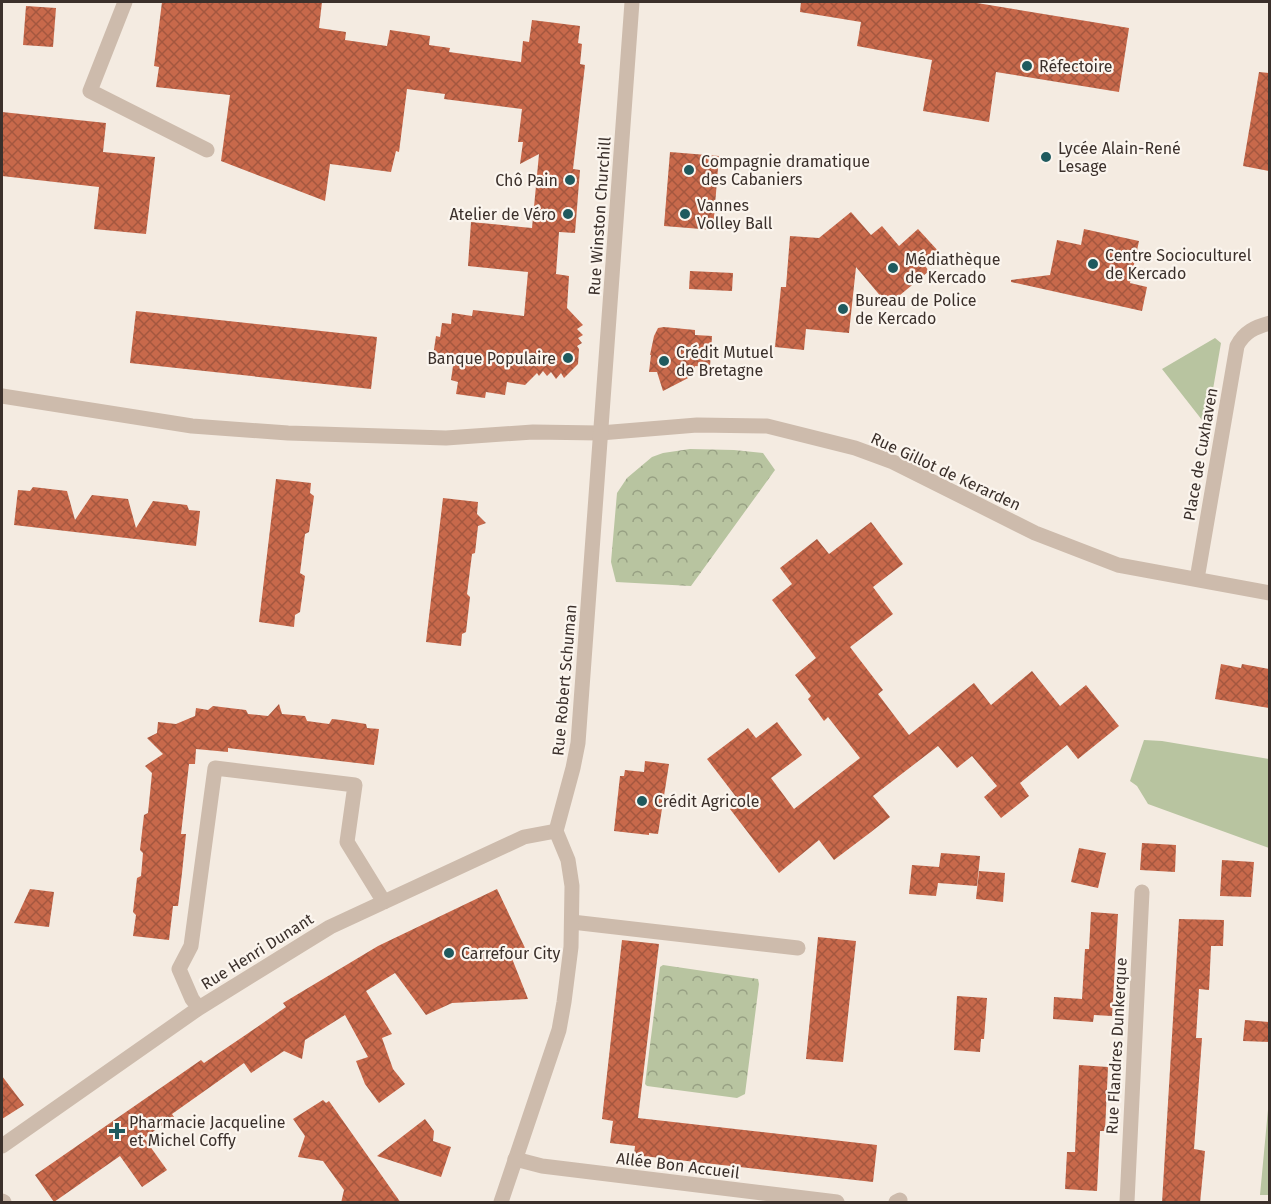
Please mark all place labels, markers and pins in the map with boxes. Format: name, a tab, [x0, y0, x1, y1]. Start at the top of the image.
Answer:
place label: Réfectoire	[1039, 57, 1113, 76]
marker: Réfectoire	[1020, 59, 1034, 73]
place label: Lycée Alain-René Lesage	[1058, 139, 1181, 176]
marker: Lycée Alain-René Lesage	[1039, 150, 1053, 164]
place label: Compagnie dramatique des Cabaniers	[701, 152, 870, 189]
marker: Compagnie dramatique des Cabaniers	[682, 163, 696, 177]
place label: Chô Pain	[495, 171, 558, 190]
marker: Chô Pain	[563, 173, 577, 187]
place label: Vannes Volley Ball	[697, 196, 773, 233]
place label: Atelier de Véro	[449, 205, 556, 224]
marker: Atelier de Véro	[561, 207, 575, 221]
marker: Vannes Volley Ball	[678, 207, 692, 221]
place label: Centre Socioculturel de Kercado	[1105, 246, 1252, 283]
place label: Médiathèque de Kercado	[905, 250, 1000, 287]
marker: Centre Socioculturel de Kercado	[1086, 257, 1100, 271]
marker: Médiathèque de Kercado	[886, 261, 900, 275]
place label: Bureau de Police de Kercado	[855, 291, 977, 328]
marker: Bureau de Police de Kercado	[836, 302, 850, 316]
place label: Crédit Mutuel de Bretagne	[676, 343, 774, 380]
place label: Banque Populaire	[427, 349, 556, 368]
marker: Banque Populaire	[561, 351, 575, 365]
marker: Crédit Mutuel de Bretagne	[657, 354, 671, 368]
place label: Crédit Agricole	[654, 792, 759, 811]
marker: Crédit Agricole	[635, 794, 649, 808]
place label: Carrefour City	[461, 944, 561, 963]
marker: Carrefour City	[442, 946, 456, 960]
place label: Pharmacie Jacqueline et Michel Coffy	[129, 1113, 286, 1150]
marker: Pharmacie Jacqueline et Michel Coffy	[110, 1124, 124, 1138]

